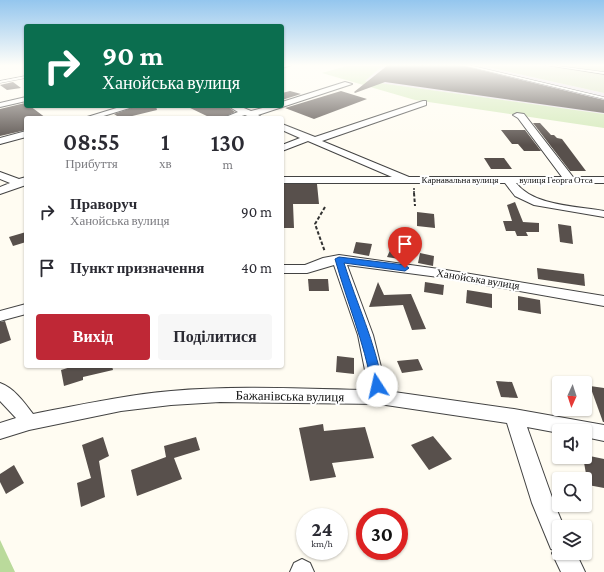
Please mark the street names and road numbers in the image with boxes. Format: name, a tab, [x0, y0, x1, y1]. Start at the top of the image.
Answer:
street label: Карнавальна вулиця	[422, 175, 498, 185]
street label: вулиця Георга Отса	[519, 175, 593, 185]
street label: Ханойська вулиця	[435, 266, 521, 292]
street label: Бажанівська вулиця	[236, 388, 344, 404]

